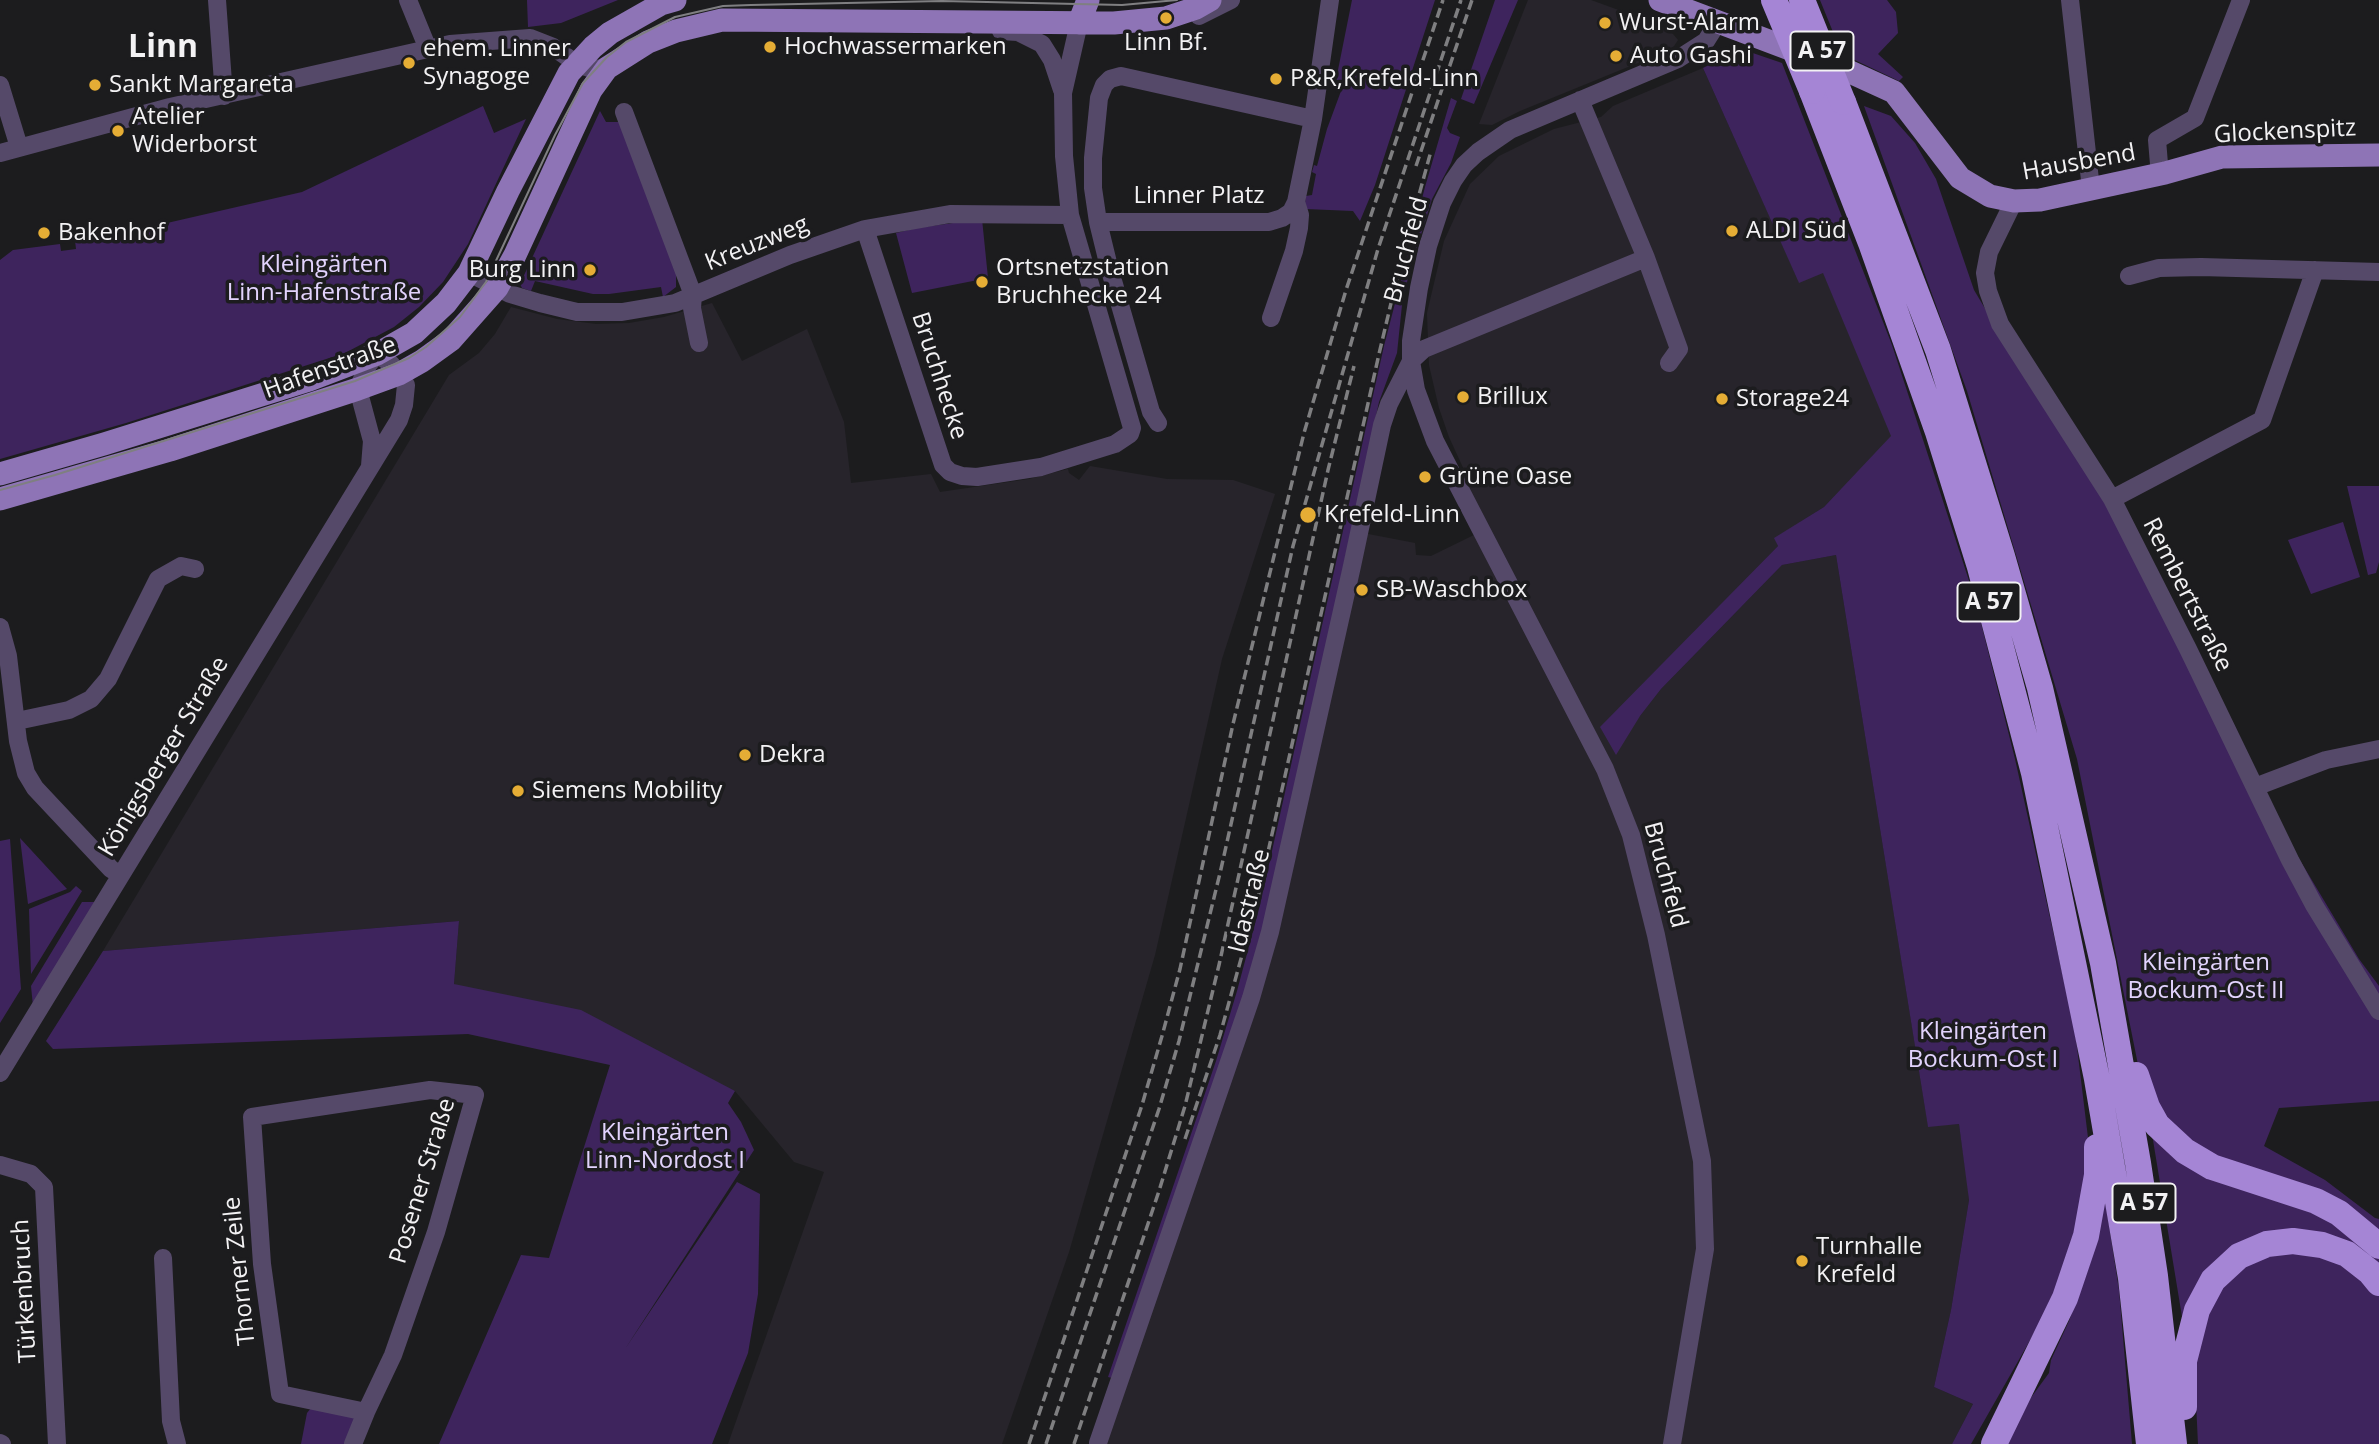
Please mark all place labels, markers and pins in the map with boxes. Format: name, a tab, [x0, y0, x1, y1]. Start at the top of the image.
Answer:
place label: Wurst-Alarm	[1619, 9, 1760, 37]
marker: Linn Bf.	[1158, 10, 1174, 26]
marker: Wurst-Alarm	[1597, 15, 1613, 31]
place label: Linn Bf.	[1124, 29, 1208, 57]
place label: Hochwassermarken	[784, 33, 1007, 61]
place label: ehem. Linner Synagoge	[423, 35, 571, 91]
marker: Hochwassermarken	[762, 39, 778, 55]
place label: Auto Gashi	[1630, 42, 1752, 70]
marker: Auto Gashi	[1608, 48, 1624, 64]
marker: ehem. Linner Synagoge	[401, 55, 417, 71]
place label: P&R,Krefeld-Linn	[1290, 65, 1479, 93]
place label: Sankt Margareta	[109, 71, 294, 99]
marker: P&R,Krefeld-Linn	[1268, 71, 1284, 87]
marker: Sankt Margareta	[87, 77, 103, 93]
place label: Atelier Widerborst	[132, 103, 257, 159]
marker: Atelier Widerborst	[110, 123, 126, 139]
place label: ALDI Süd	[1746, 217, 1847, 245]
place label: Bakenhof	[58, 219, 165, 247]
marker: ALDI Süd	[1724, 223, 1740, 239]
marker: Bakenhof	[36, 225, 52, 241]
place label: Ortsnetzstation Bruchhecke 24	[996, 254, 1170, 310]
place label: Burg Linn	[469, 256, 576, 284]
marker: Burg Linn	[582, 262, 598, 278]
marker: Ortsnetzstation Bruchhecke 24	[974, 274, 990, 290]
place label: Brillux	[1477, 383, 1548, 411]
place label: Storage24	[1736, 385, 1849, 413]
marker: Brillux	[1455, 389, 1471, 405]
marker: Storage24	[1714, 391, 1730, 407]
place label: Grüne Oase	[1439, 463, 1572, 491]
marker: Grüne Oase	[1417, 469, 1433, 485]
place label: Krefeld-Linn	[1324, 501, 1460, 529]
marker: Krefeld-Linn	[1298, 505, 1318, 525]
place label: SB-Waschbox	[1376, 576, 1527, 604]
marker: SB-Waschbox	[1354, 582, 1370, 598]
place label: Dekra	[759, 741, 826, 769]
marker: Dekra	[737, 747, 753, 763]
place label: Siemens Mobility	[532, 777, 722, 805]
marker: Siemens Mobility	[510, 783, 526, 799]
place label: Turnhalle Krefeld	[1816, 1233, 1922, 1289]
marker: Turnhalle Krefeld	[1794, 1253, 1810, 1269]

